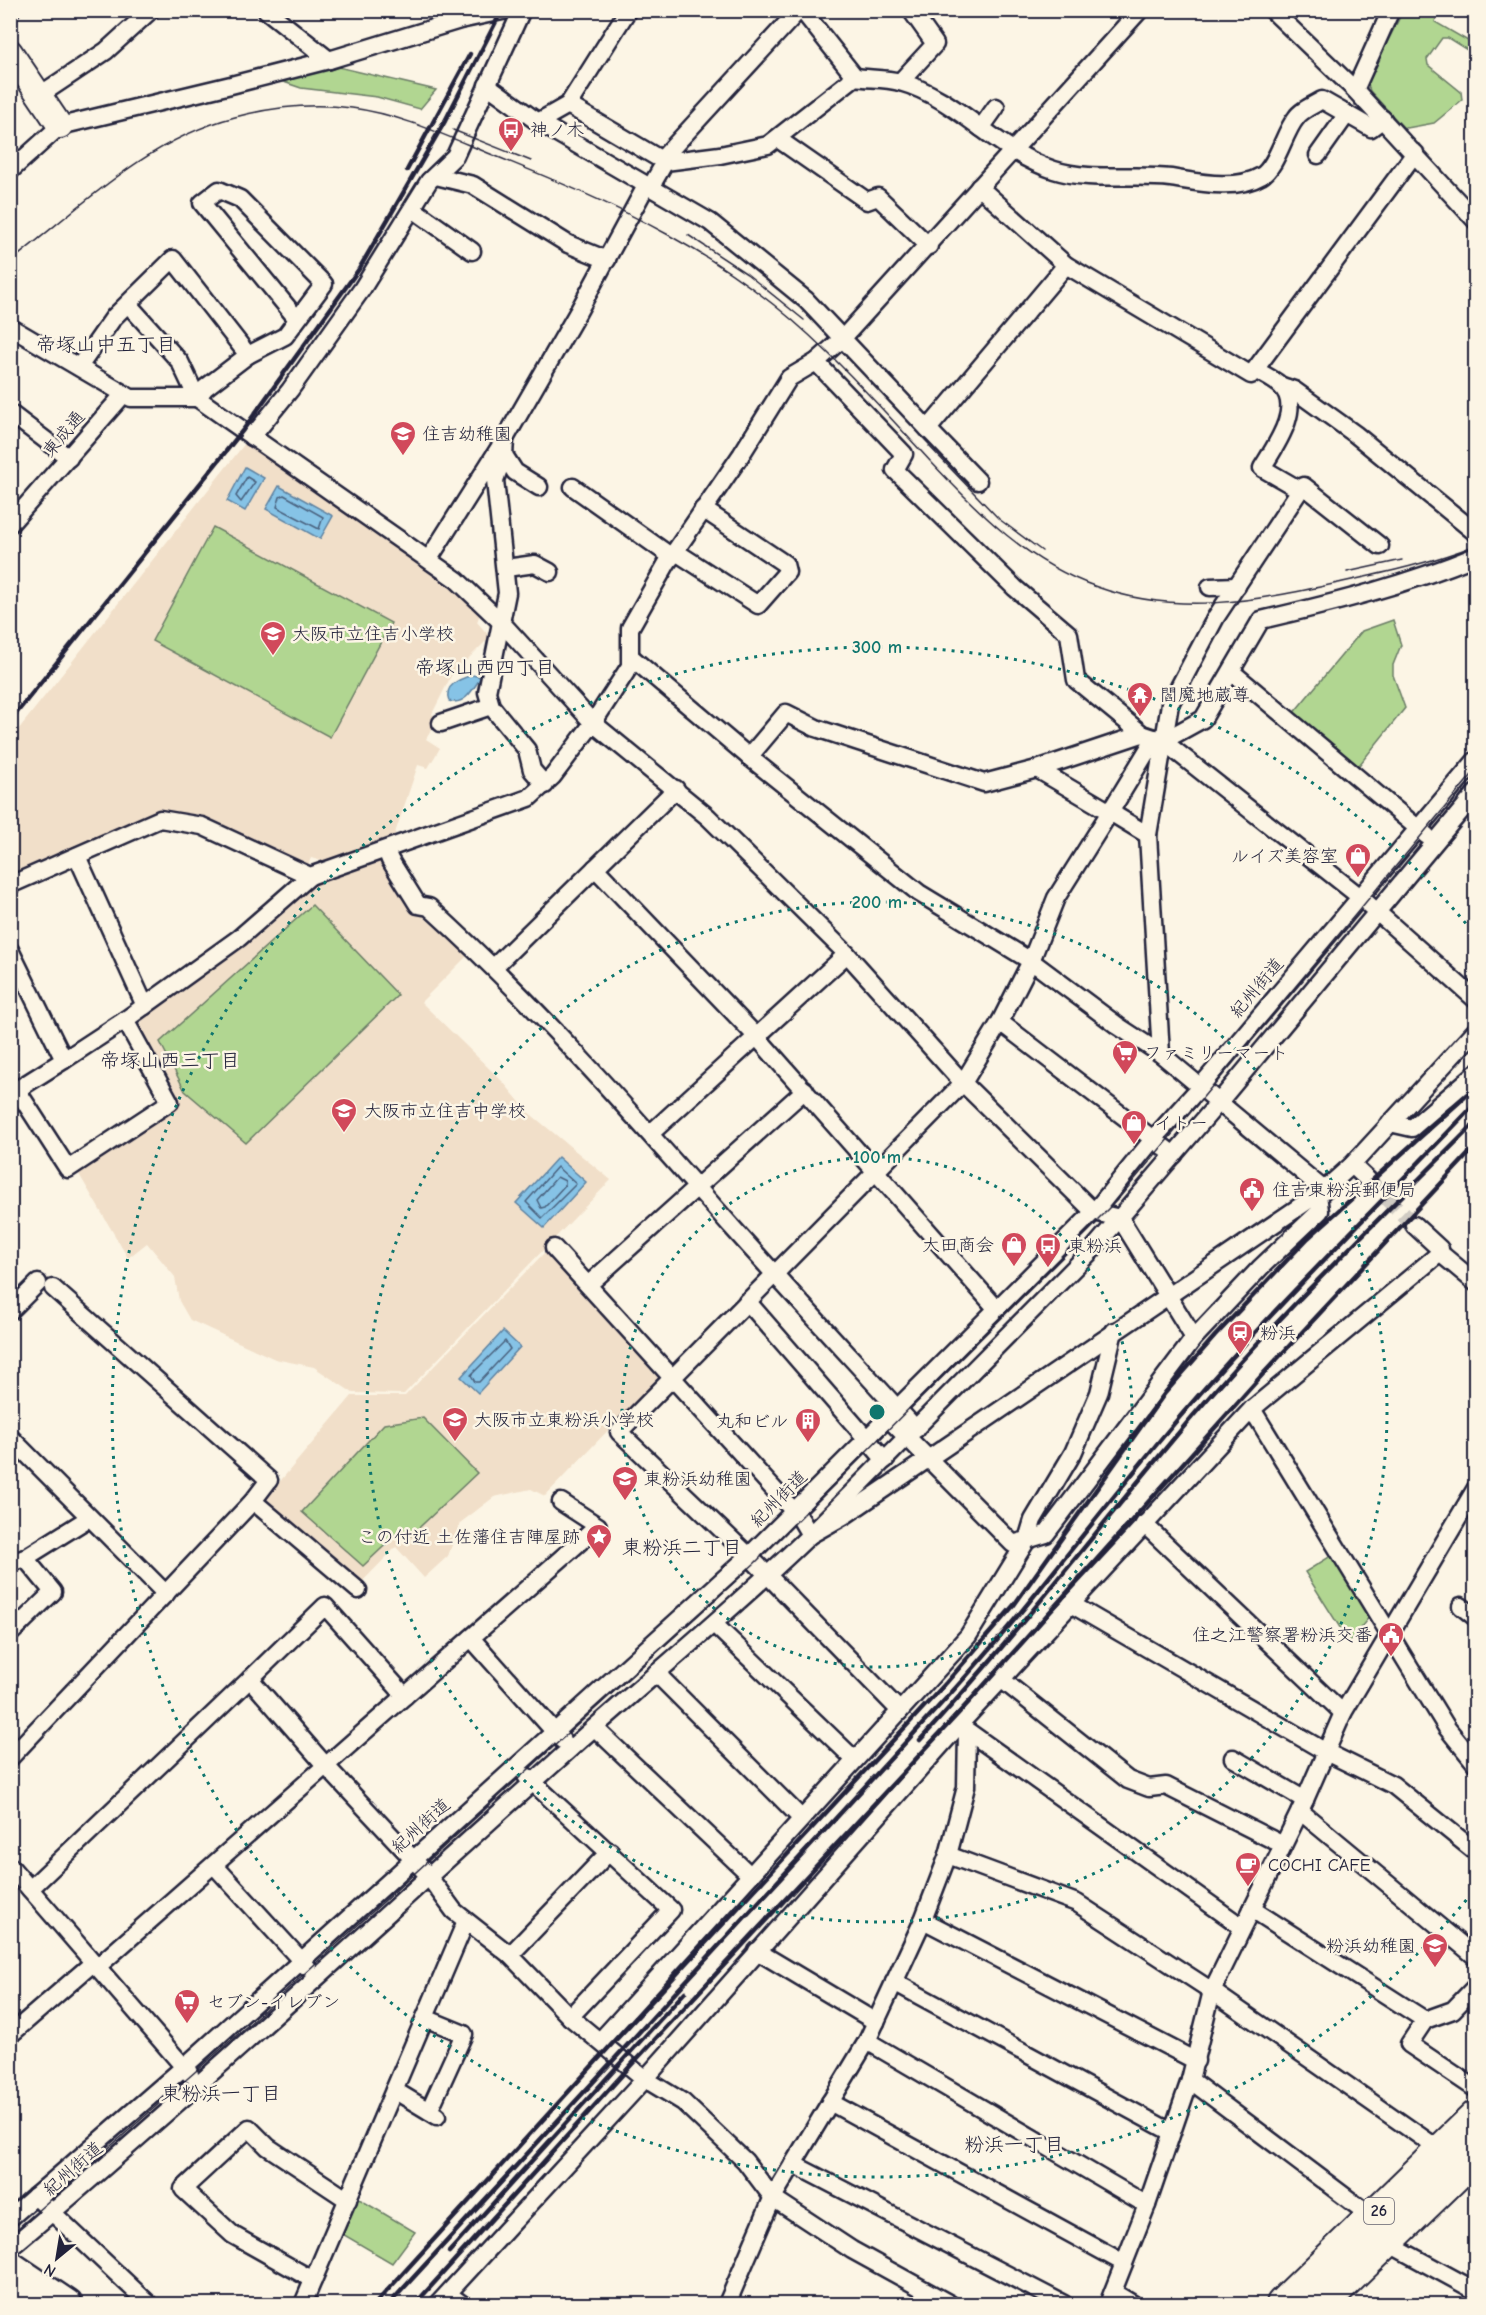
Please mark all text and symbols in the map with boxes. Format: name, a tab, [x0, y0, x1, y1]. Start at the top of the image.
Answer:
bus stop icon: 神ノ木	[496, 115, 526, 153]
place label: 神ノ木	[530, 120, 584, 141]
district label: 帝塚山中五丁目	[36, 333, 176, 356]
street label: 東成通	[39, 407, 89, 461]
school or university icon: 住吉幼稚園	[388, 419, 418, 457]
place label: 住吉幼稚園	[422, 424, 512, 445]
school or university icon: 大阪市立住吉小学校	[258, 619, 288, 657]
place label: 大阪市立住吉小学校	[292, 624, 454, 645]
text: 300 m	[852, 637, 902, 658]
district label: 帝塚山西四丁目	[415, 656, 555, 679]
temple icon: 閻魔地蔵尊	[1125, 680, 1155, 718]
place label: 閻魔地蔵尊	[1160, 685, 1250, 706]
shop icon: ルイズ美容室	[1343, 841, 1373, 879]
place label: ルイズ美容室	[1231, 846, 1338, 867]
text: 200 m	[852, 892, 902, 913]
street label: 紀州街道	[1226, 954, 1288, 1022]
supermarket icon: ファミリーマート	[1110, 1038, 1140, 1076]
place label: ファミリーマート	[1144, 1043, 1288, 1064]
district label: 帝塚山西三丁目	[100, 1049, 240, 1072]
school or university icon: 大阪市立住吉中学校	[329, 1096, 359, 1134]
place label: 大阪市立住吉中学校	[364, 1101, 526, 1122]
shop icon: イトー	[1119, 1108, 1149, 1146]
place label: イトー	[1154, 1113, 1208, 1134]
text: 100 m	[853, 1147, 901, 1168]
public building icon: 住吉東粉浜郵便局	[1237, 1175, 1267, 1213]
place label: 住吉東粉浜郵便局	[1272, 1180, 1416, 1201]
shop icon: 大田商会	[999, 1230, 1029, 1268]
bus stop icon: 東粉浜	[1033, 1231, 1063, 1269]
place label: 大田商会	[922, 1235, 994, 1256]
place label: 東粉浜	[1068, 1236, 1122, 1257]
station icon: 粉浜	[1225, 1318, 1255, 1356]
place label: 粉浜	[1260, 1323, 1296, 1344]
centre of rings	[867, 1402, 887, 1422]
school or university icon: 大阪市立東粉浜小学校	[440, 1405, 470, 1443]
building icon: 丸和ビル	[793, 1406, 823, 1444]
place label: 大阪市立東粉浜小学校	[474, 1410, 654, 1431]
place label: 丸和ビル	[716, 1411, 788, 1432]
school or university icon: 東粉浜幼稚園	[610, 1464, 640, 1502]
street label: 紀州街道	[746, 1466, 812, 1532]
place label: 東粉浜幼稚園	[644, 1469, 752, 1490]
place icon: この付近 土佐藩住吉陣屋跡	[584, 1522, 614, 1560]
place label: この付近 土佐藩住吉陣屋跡	[358, 1527, 580, 1548]
district label: 東粉浜二丁目	[622, 1536, 742, 1559]
public building icon: 住之江警察署粉浜交番	[1376, 1620, 1406, 1658]
place label: 住之江警察署粉浜交番	[1192, 1625, 1372, 1646]
street label: 紀州街道	[387, 1794, 455, 1858]
cafe icon: COCHI CAFE	[1233, 1850, 1263, 1888]
place label: COCHI CAFE	[1268, 1855, 1371, 1876]
school or university icon: 粉浜幼稚園	[1420, 1931, 1450, 1969]
place label: 粉浜幼稚園	[1326, 1936, 1416, 1957]
supermarket icon: セブン-イレブン	[172, 1987, 202, 2025]
place label: セブン-イレブン	[207, 1992, 340, 2013]
district label: 東粉浜一丁目	[161, 2082, 281, 2105]
district label: 粉浜一丁目	[964, 2133, 1064, 2156]
street label: 紀州街道	[39, 2137, 107, 2201]
road number: 26	[1364, 2198, 1394, 2224]
north arrow	[27, 2228, 87, 2288]
text: N	[41, 2260, 59, 2281]

